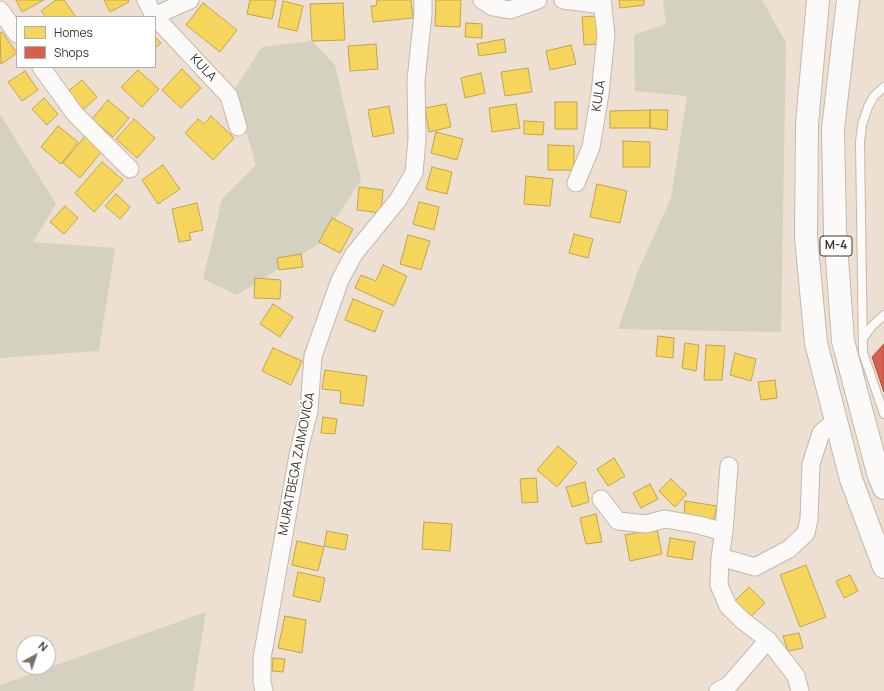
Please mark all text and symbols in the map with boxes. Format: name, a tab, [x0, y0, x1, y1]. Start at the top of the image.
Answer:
legend	[16, 16, 156, 68]
text: Homes	[54, 24, 93, 41]
text: Shops	[54, 44, 89, 61]
street label: KULA	[186, 51, 220, 85]
street label: KULA	[589, 79, 609, 113]
road number: M-4	[820, 236, 852, 256]
street label: MURATBEGA ZAIMOVIĆA	[275, 391, 319, 537]
north arrow	[16, 635, 56, 675]
text: N	[36, 638, 51, 654]

